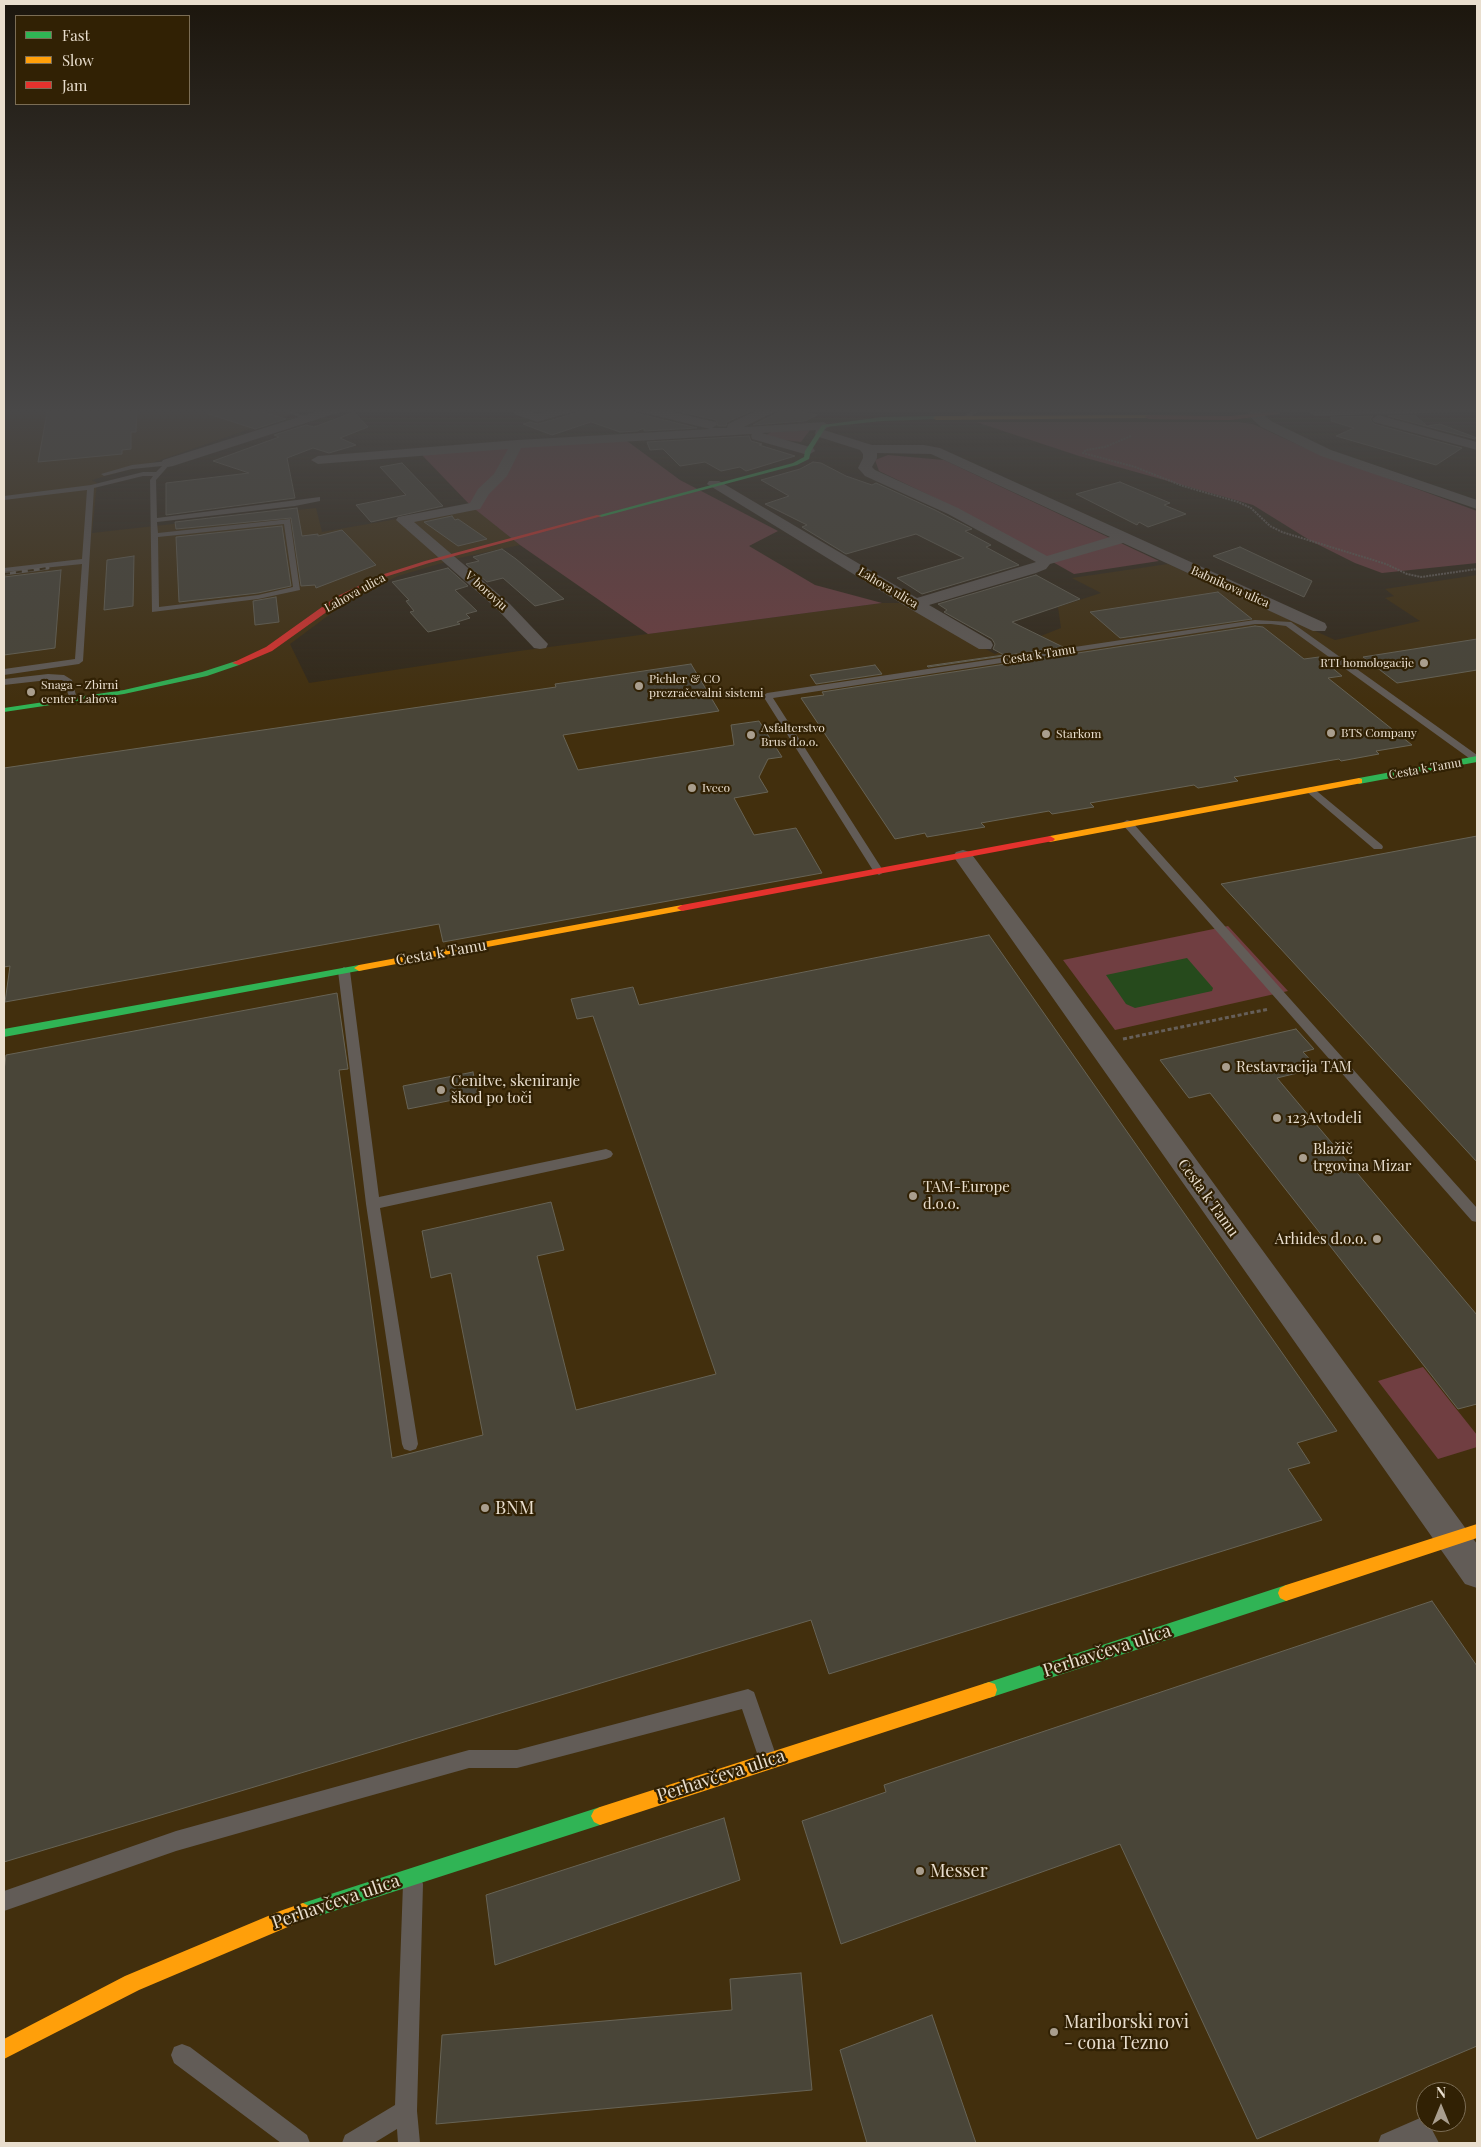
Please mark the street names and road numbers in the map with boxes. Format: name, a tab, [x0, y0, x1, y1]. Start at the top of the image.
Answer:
street label: Babnikova ulica	[1189, 563, 1271, 611]
street label: Lahova ulica	[856, 565, 920, 611]
street label: V borovju	[462, 568, 510, 614]
street label: Lahova ulica	[322, 570, 388, 616]
street label: Cesta k Tamu	[1002, 642, 1076, 668]
street label: Cesta k Tamu	[1388, 756, 1462, 782]
street label: Cesta k Tamu	[394, 936, 488, 970]
street label: Cesta k Tamu	[1174, 1156, 1242, 1240]
street label: Perhavčeva ulica	[1040, 1620, 1174, 1682]
street label: Perhavčeva ulica	[654, 1745, 788, 1807]
street label: Perhavčeva ulica	[269, 1870, 403, 1934]

